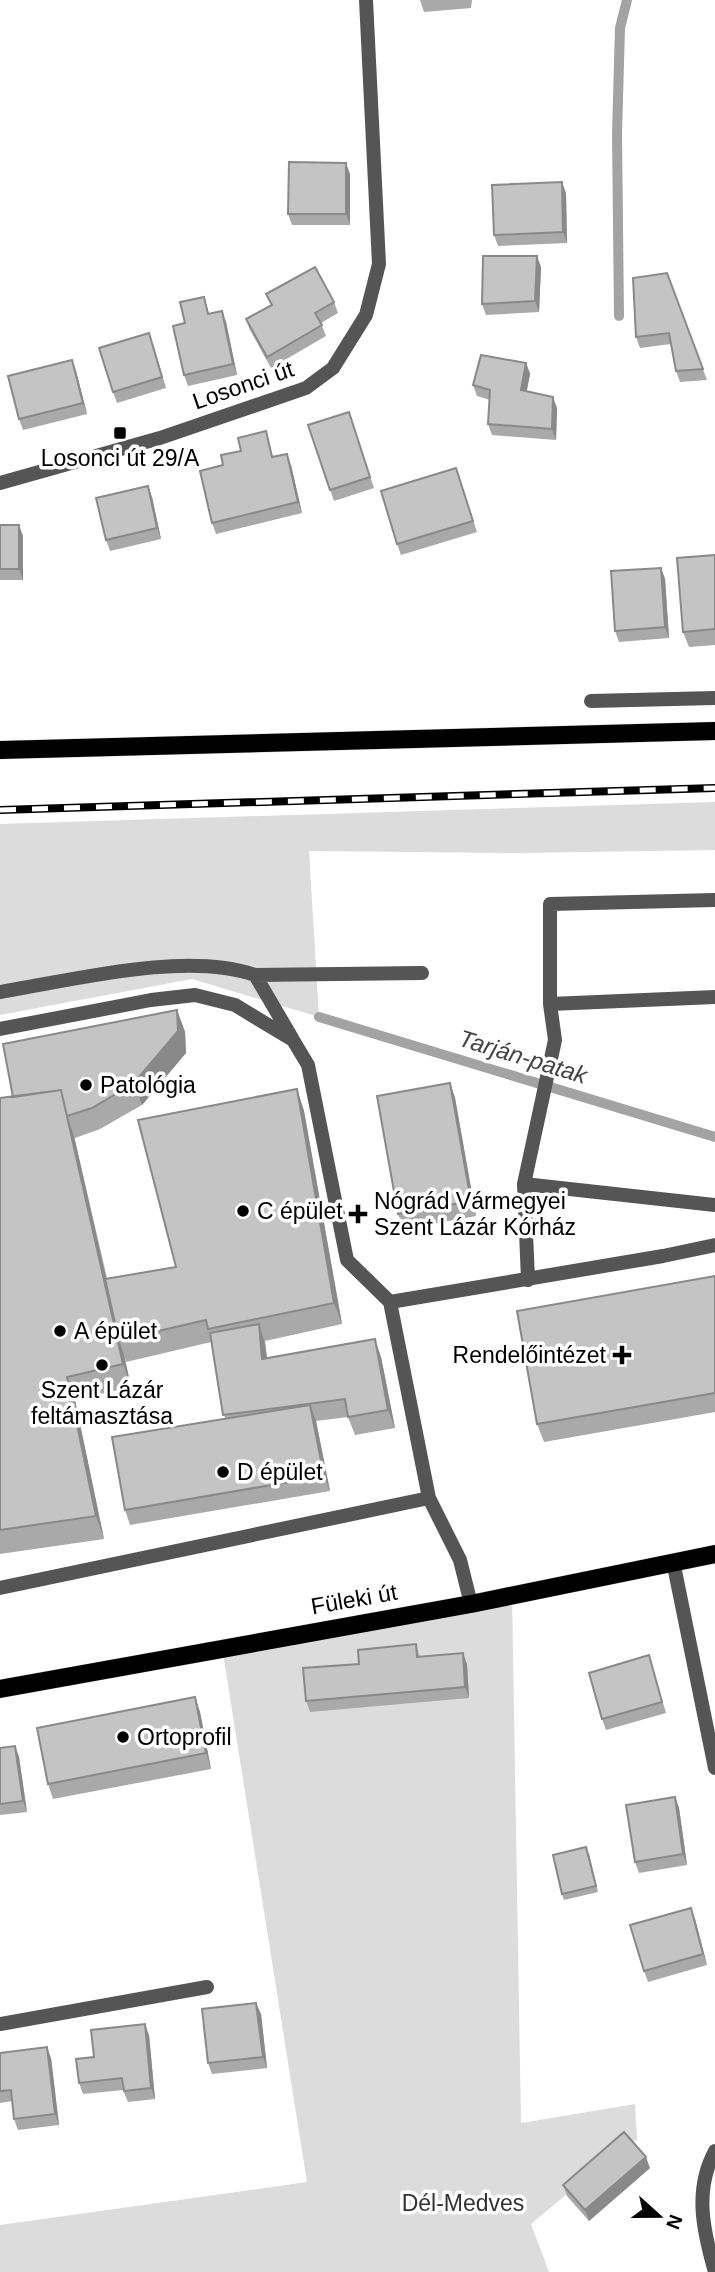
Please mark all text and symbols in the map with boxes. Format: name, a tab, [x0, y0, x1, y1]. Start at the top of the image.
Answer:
street label: Losonci út	[189, 355, 297, 414]
marker: Losonci út 29/A	[112, 425, 128, 441]
place label: Losonci út 29/A	[41, 445, 200, 471]
water label: Tarján-patak	[456, 1024, 592, 1089]
place label: Patológia	[100, 1072, 196, 1098]
marker: Patológia	[78, 1077, 94, 1093]
place label: Nógrád Vármegyei Szent Lázár Kórház	[374, 1188, 576, 1240]
place label: C épület	[257, 1198, 343, 1224]
marker: C épület	[235, 1203, 251, 1219]
marker: Nógrád Vármegyei Szent Lázár Kórház	[348, 1204, 368, 1224]
place label: A épület	[74, 1318, 158, 1344]
marker: A épület	[52, 1323, 68, 1339]
place label: Rendelőintézet	[453, 1342, 607, 1368]
marker: Rendelőintézet	[612, 1345, 632, 1365]
marker: Szent Lázár feltámasztása	[94, 1357, 110, 1373]
place label: Szent Lázár feltámasztása	[31, 1377, 173, 1429]
place label: D épület	[237, 1459, 323, 1485]
marker: D épület	[215, 1464, 231, 1480]
street label: Füleki út	[309, 1579, 400, 1619]
place label: Ortoprofil	[137, 1724, 232, 1750]
marker: Ortoprofil	[115, 1729, 131, 1745]
north arrow	[624, 2181, 694, 2251]
park label: Dél-Medves	[402, 2190, 524, 2216]
text: N	[662, 2212, 687, 2232]

